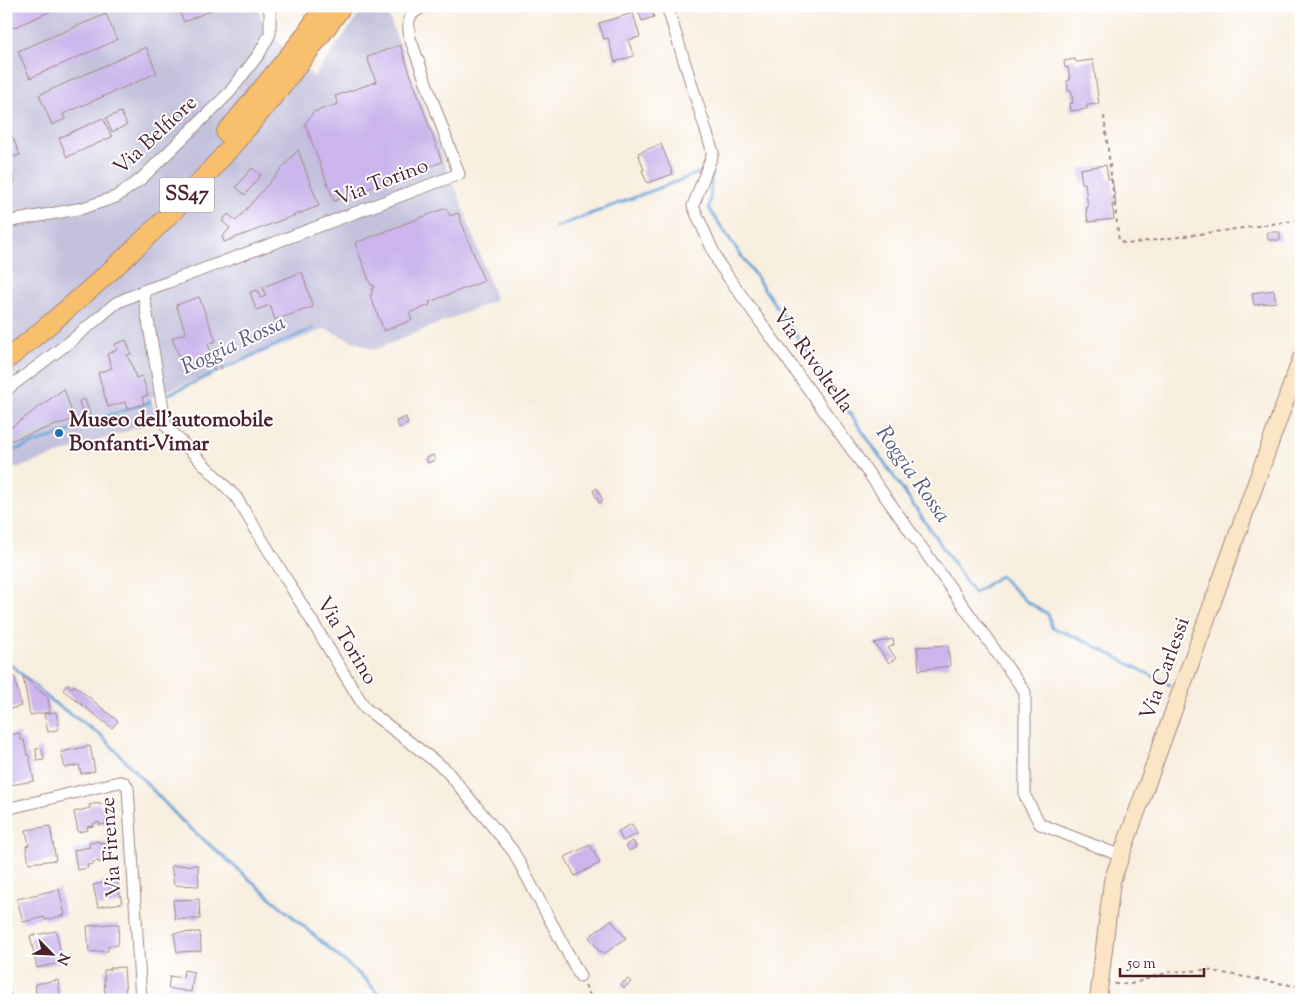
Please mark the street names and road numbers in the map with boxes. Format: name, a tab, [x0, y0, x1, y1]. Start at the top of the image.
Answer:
street label: Via Belfiore	[107, 89, 205, 183]
street label: Via Torino	[331, 151, 433, 215]
road number: SS47	[160, 178, 214, 212]
street label: Via Rivoltella	[764, 303, 860, 420]
street label: Via Torino	[308, 591, 384, 691]
street label: Via Carlessi	[1134, 613, 1198, 725]
street label: Via Firenze	[94, 796, 130, 898]

